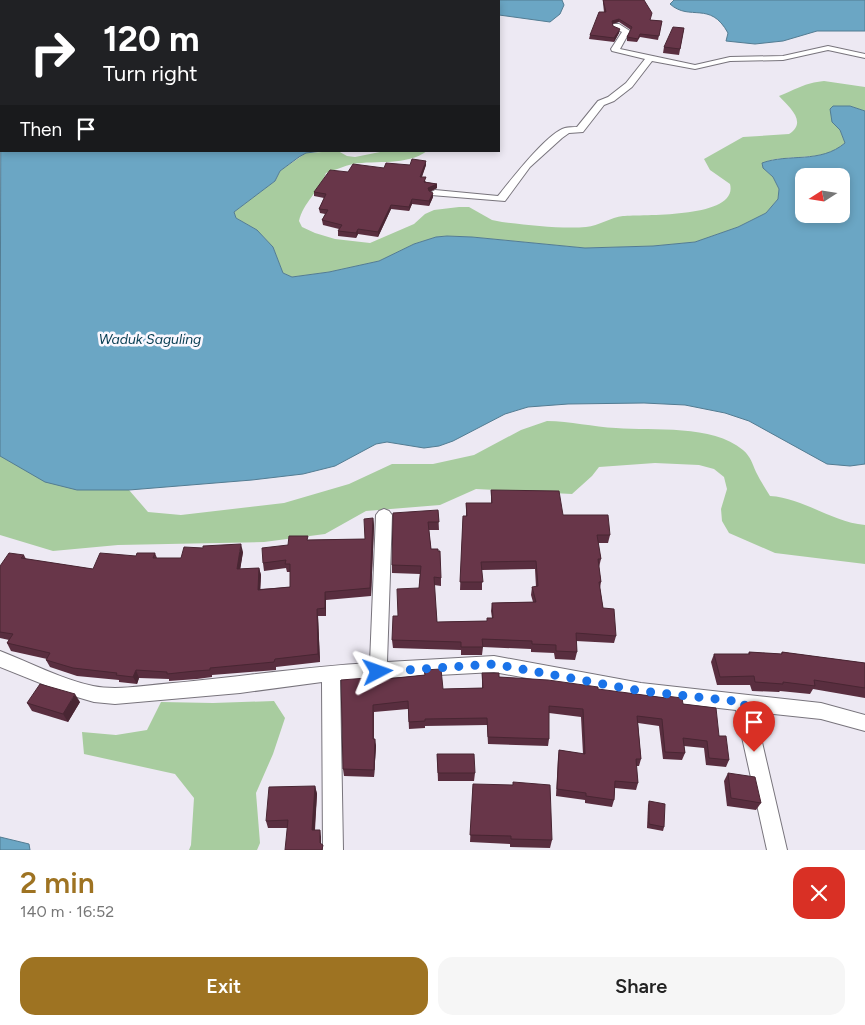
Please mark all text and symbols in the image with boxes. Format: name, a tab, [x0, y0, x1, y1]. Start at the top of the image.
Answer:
text: 120 m	[103, 18, 200, 60]
icon: right	[20, 20, 85, 85]
text: Turn right	[103, 60, 198, 87]
icon: arrive	[72, 115, 100, 143]
text: Then	[20, 118, 62, 141]
north arrow	[795, 168, 850, 222]
map controls	[795, 168, 850, 223]
water label: Waduk Saguling	[99, 331, 201, 348]
position arrow	[351, 645, 403, 697]
pin	[733, 701, 775, 752]
icon: arrive	[740, 708, 768, 736]
text: 2 min	[20, 864, 95, 901]
button: close	[793, 867, 845, 919]
text: 140 m · 16:52	[20, 902, 114, 921]
button: Exit	[20, 957, 428, 1015]
button: Share	[438, 957, 845, 1015]

